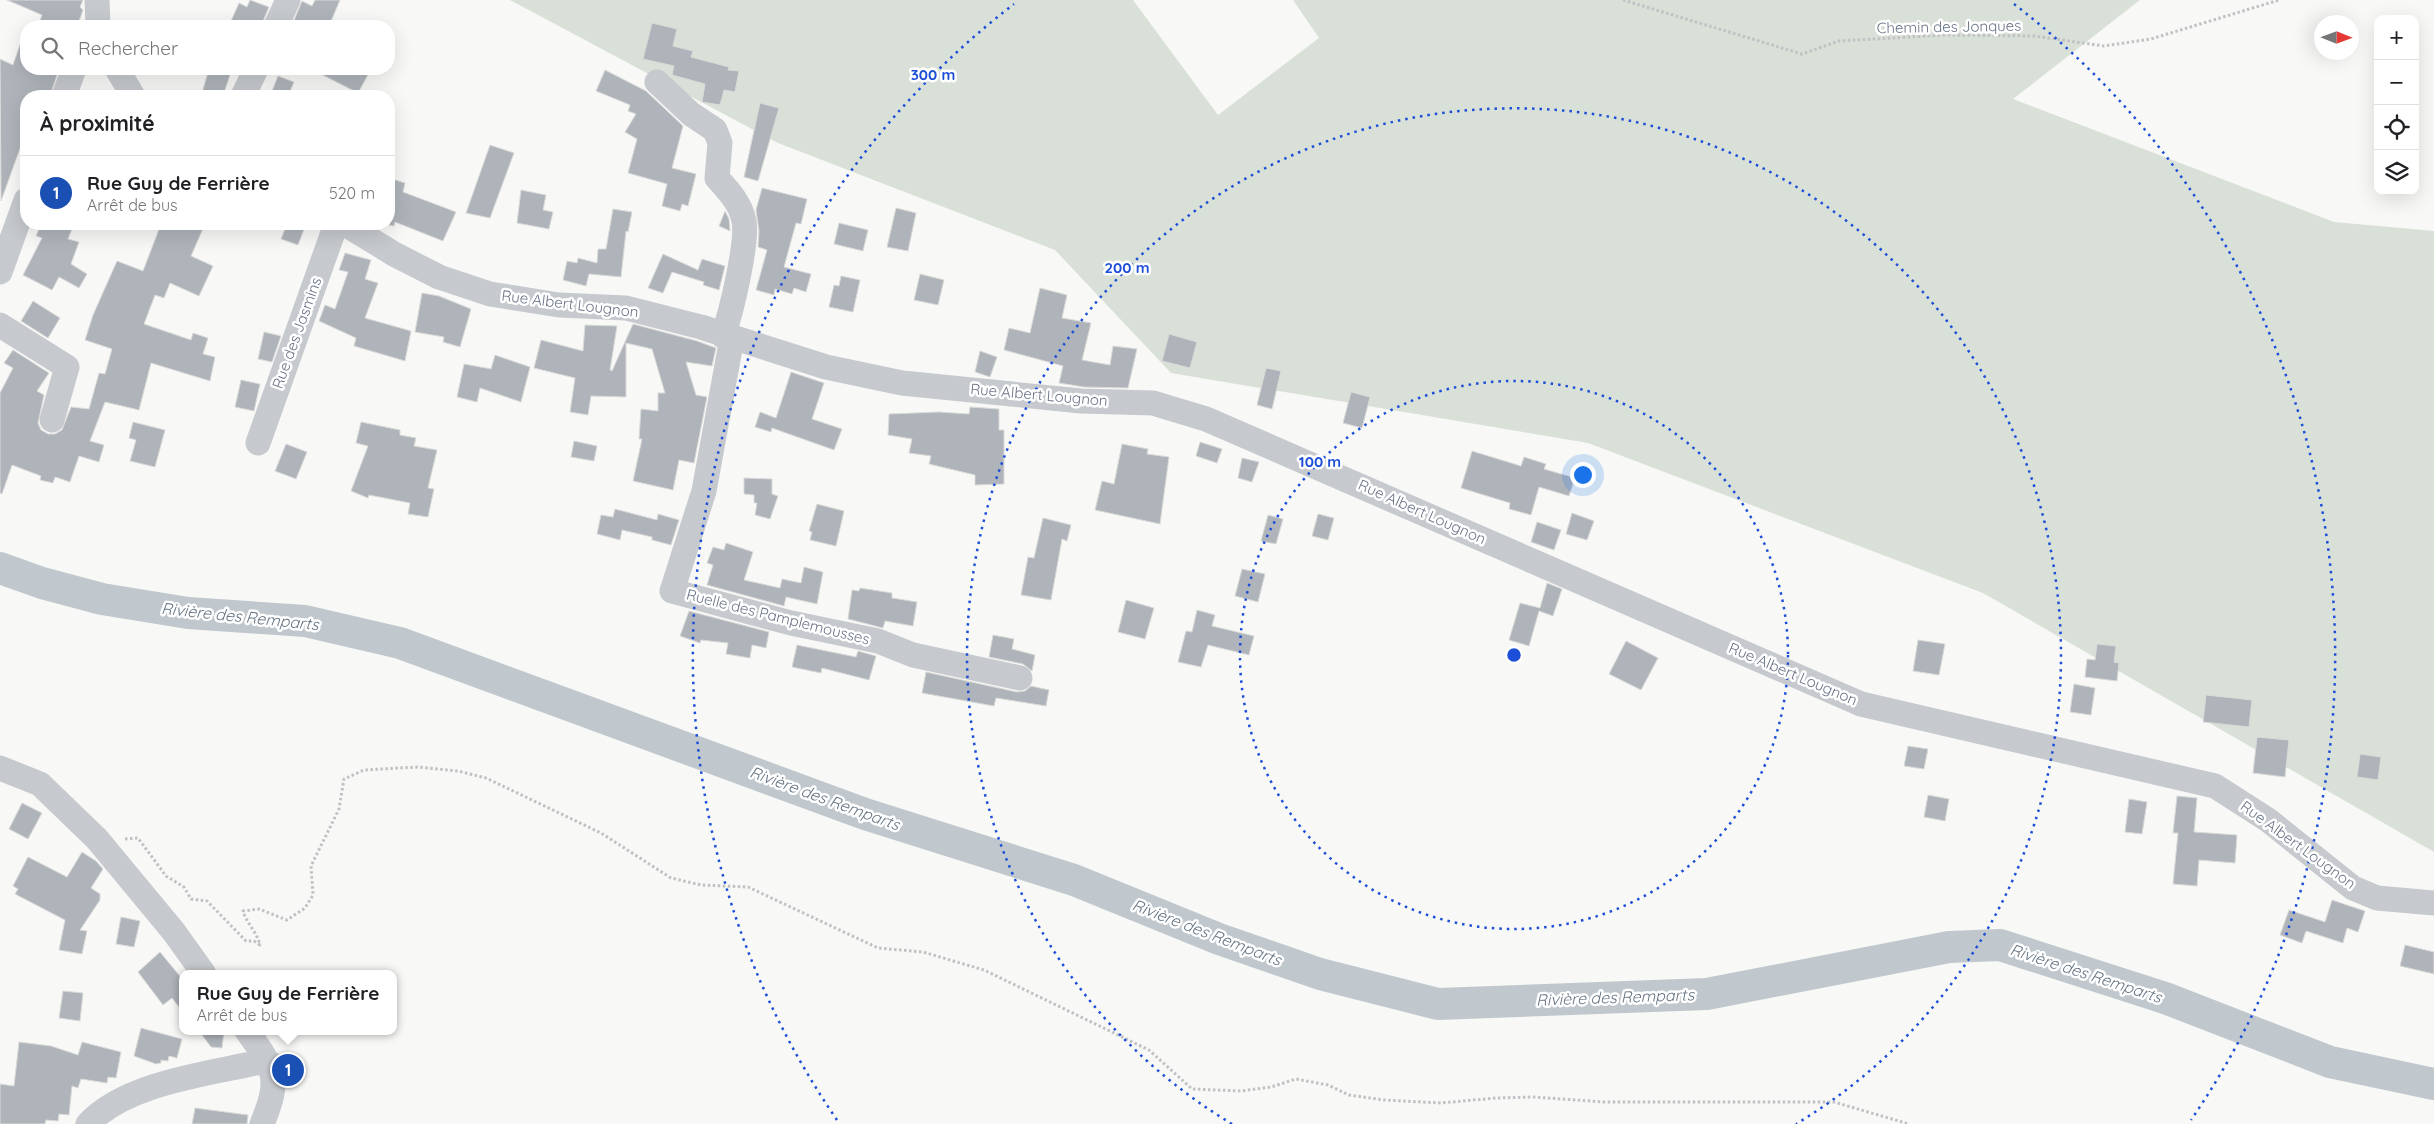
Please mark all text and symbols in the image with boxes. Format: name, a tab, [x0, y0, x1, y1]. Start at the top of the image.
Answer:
north arrow	[2314, 15, 2359, 60]
map controls	[2374, 15, 2419, 195]
button: +	[2374, 15, 2419, 60]
street label: Chemin des Jonques	[1877, 16, 2021, 37]
search box	[20, 20, 395, 75]
icon: search	[38, 34, 66, 62]
text: Rechercher	[78, 36, 178, 60]
button: −	[2374, 60, 2419, 105]
text: 300 m	[911, 65, 955, 84]
button: locate	[2374, 105, 2419, 150]
text: À proximité	[40, 110, 155, 136]
button: layers	[2374, 150, 2419, 195]
text: Rue Guy de Ferrière	[87, 171, 270, 195]
text: 1	[53, 183, 59, 203]
text: 520 m	[329, 183, 375, 203]
text: Arrêt de bus	[87, 195, 178, 215]
text: 200 m	[1105, 258, 1150, 277]
street label: Rue des Jasmins	[268, 275, 325, 391]
street label: Rue Albert Lougnon	[500, 286, 640, 321]
street label: Rue Albert Lougnon	[970, 379, 1109, 410]
text: 100 m	[1299, 452, 1341, 471]
your location	[1570, 462, 1596, 488]
street label: Rue Albert Lougnon	[1355, 475, 1489, 548]
street label: Ruelle des Pamplemousses	[684, 585, 872, 649]
water label: Rivière des Remparts	[160, 598, 321, 634]
street label: Rue Albert Lougnon	[1726, 638, 1860, 709]
centre of rings	[1505, 646, 1523, 664]
water label: Rivière des Remparts	[747, 762, 904, 835]
street label: Rue Albert Lougnon	[2237, 796, 2360, 893]
water label: Rivière des Remparts	[1130, 894, 1286, 970]
water label: Rivière des Remparts	[2008, 939, 2166, 1007]
popup	[179, 970, 397, 1035]
text: Rue Guy de Ferrière	[197, 981, 379, 1005]
water label: Rivière des Remparts	[1536, 984, 1696, 1010]
text: Arrêt de bus	[197, 1005, 287, 1025]
pin: 1	[272, 1051, 304, 1089]

